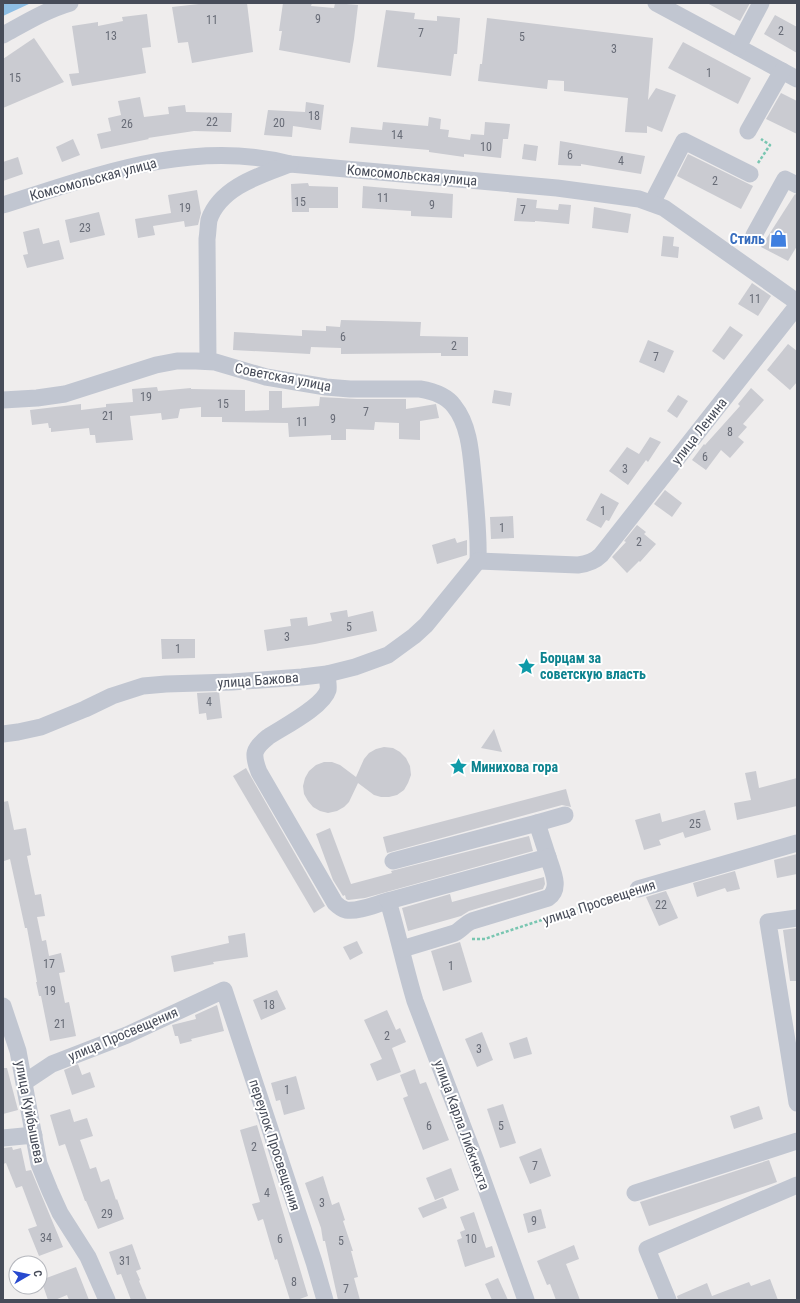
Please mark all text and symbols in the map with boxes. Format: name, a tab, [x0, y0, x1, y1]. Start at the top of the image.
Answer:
house number: 9	[315, 12, 321, 26]
house number: 11	[206, 13, 218, 27]
house number: 2	[778, 24, 784, 38]
house number: 7	[418, 26, 424, 40]
house number: 13	[105, 29, 117, 43]
house number: 5	[519, 30, 525, 44]
house number: 3	[611, 42, 617, 56]
house number: 1	[706, 66, 712, 80]
house number: 15	[9, 71, 21, 85]
house number: 18	[308, 109, 320, 123]
house number: 22	[206, 115, 218, 129]
house number: 20	[273, 116, 285, 130]
house number: 26	[121, 117, 133, 131]
house number: 14	[391, 128, 403, 142]
house number: 10	[480, 140, 492, 154]
house number: 6	[567, 148, 573, 162]
street label: Комсомольская улица	[28, 154, 158, 204]
house number: 4	[618, 154, 624, 168]
street label: Комсомольская улица	[346, 161, 478, 189]
house number: 2	[712, 174, 718, 188]
house number: 11	[377, 191, 389, 205]
house number: 15	[294, 195, 306, 209]
house number: 9	[429, 198, 435, 212]
house number: 19	[179, 201, 191, 215]
house number: 7	[520, 203, 526, 217]
house number: 23	[79, 221, 91, 235]
shop icon: Стиль	[768, 229, 788, 249]
place label: Стиль	[730, 231, 765, 247]
house number: 11	[749, 292, 761, 306]
house number: 6	[340, 330, 346, 344]
house number: 2	[451, 339, 457, 353]
house number: 7	[653, 350, 659, 364]
street label: Советская улица	[234, 360, 332, 394]
house number: 19	[140, 390, 152, 404]
street label: улица Ленина	[668, 394, 730, 468]
house number: 15	[217, 397, 229, 411]
house number: 7	[363, 405, 369, 419]
house number: 21	[102, 409, 114, 423]
house number: 9	[330, 412, 336, 426]
house number: 11	[296, 415, 308, 429]
house number: 8	[727, 425, 733, 439]
house number: 6	[702, 450, 708, 464]
house number: 3	[622, 462, 628, 476]
house number: 1	[600, 504, 606, 518]
house number: 1	[499, 521, 505, 535]
house number: 2	[636, 535, 642, 549]
house number: 5	[346, 620, 352, 634]
house number: 3	[284, 630, 290, 644]
house number: 1	[175, 642, 181, 656]
place label: Борцам за советскую власть	[540, 650, 646, 682]
place icon: Борцам за советскую власть	[517, 656, 537, 676]
street label: улица Бажова	[217, 669, 299, 691]
house number: 4	[206, 695, 212, 709]
place icon: Минихова гора	[448, 757, 468, 777]
place label: Минихова гора	[471, 759, 558, 775]
house number: 25	[689, 817, 701, 831]
street label: улица Просвещения	[541, 876, 657, 928]
house number: 22	[655, 898, 667, 912]
house number: 17	[43, 957, 55, 971]
house number: 1	[448, 959, 454, 973]
house number: 19	[44, 984, 56, 998]
house number: 18	[263, 998, 275, 1012]
street label: улица Просвещения	[66, 1004, 180, 1064]
house number: 21	[54, 1017, 66, 1031]
house number: 2	[384, 1029, 390, 1043]
house number: 3	[476, 1042, 482, 1056]
street label: улица Карла Либкнехта	[431, 1058, 493, 1192]
street label: улица Куйбышева	[12, 1059, 48, 1165]
street label: переулок Просвещения	[246, 1077, 304, 1213]
house number: 1	[284, 1083, 290, 1097]
house number: 6	[426, 1119, 432, 1133]
house number: 5	[498, 1119, 504, 1133]
house number: 2	[251, 1140, 257, 1154]
house number: 7	[532, 1159, 538, 1173]
house number: 4	[264, 1186, 270, 1200]
house number: 3	[319, 1196, 325, 1210]
house number: 29	[101, 1207, 113, 1221]
house number: 9	[531, 1214, 537, 1228]
house number: 34	[40, 1231, 52, 1245]
house number: 6	[277, 1232, 283, 1246]
house number: 10	[465, 1232, 477, 1246]
house number: 5	[338, 1234, 344, 1248]
house number: 31	[119, 1254, 131, 1268]
north arrow	[8, 1255, 48, 1295]
text: С	[30, 1269, 44, 1278]
house number: 8	[291, 1275, 297, 1289]
house number: 7	[343, 1282, 349, 1296]

